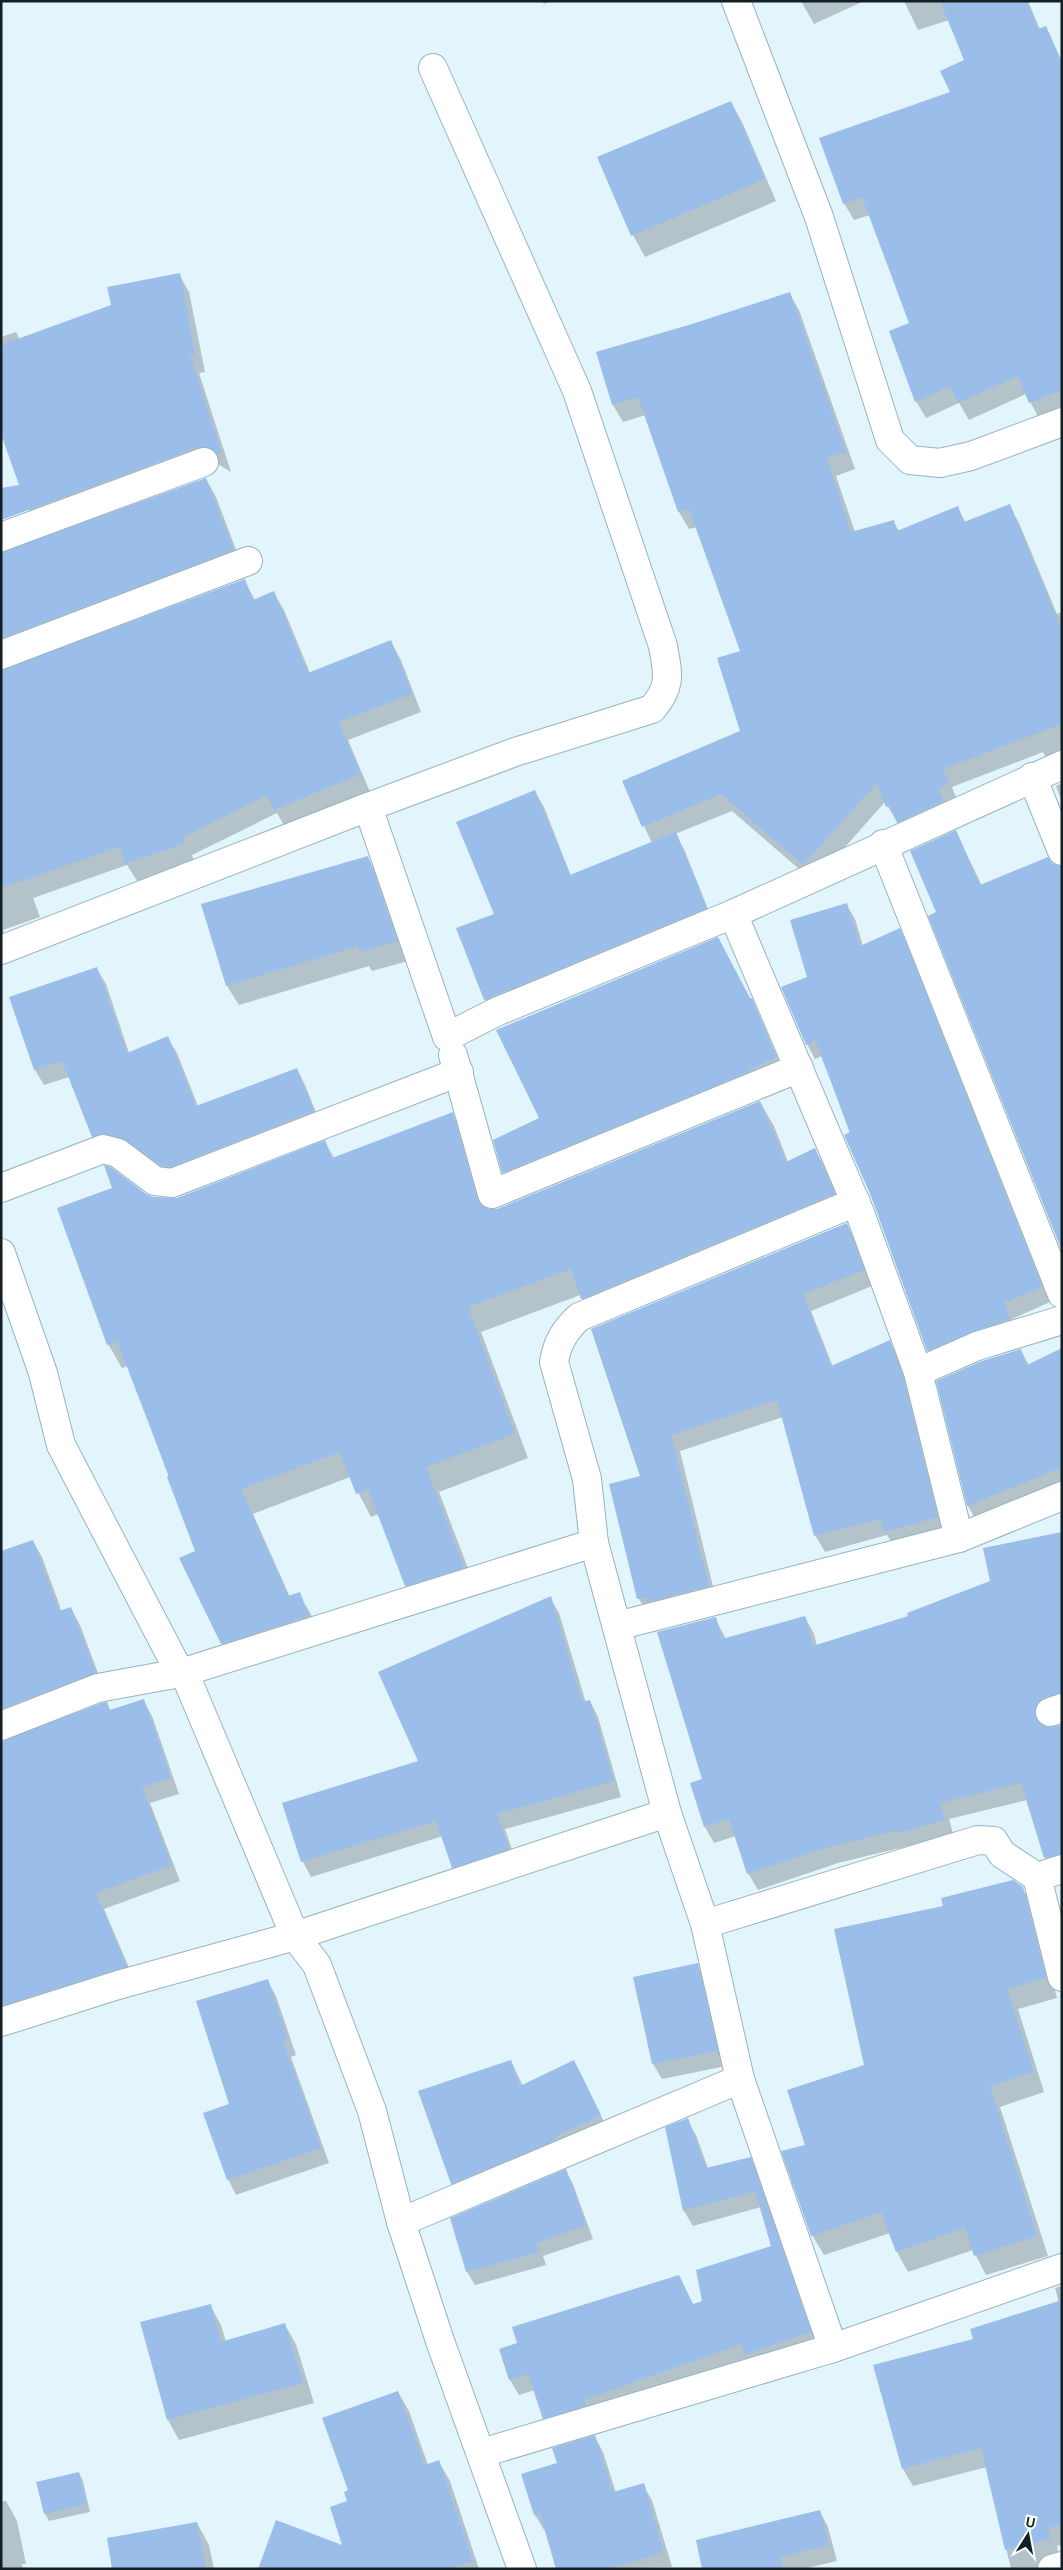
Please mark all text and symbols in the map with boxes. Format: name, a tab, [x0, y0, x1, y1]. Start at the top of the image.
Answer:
north arrow	[1003, 2510, 1053, 2560]
text: U	[1024, 2513, 1037, 2532]

